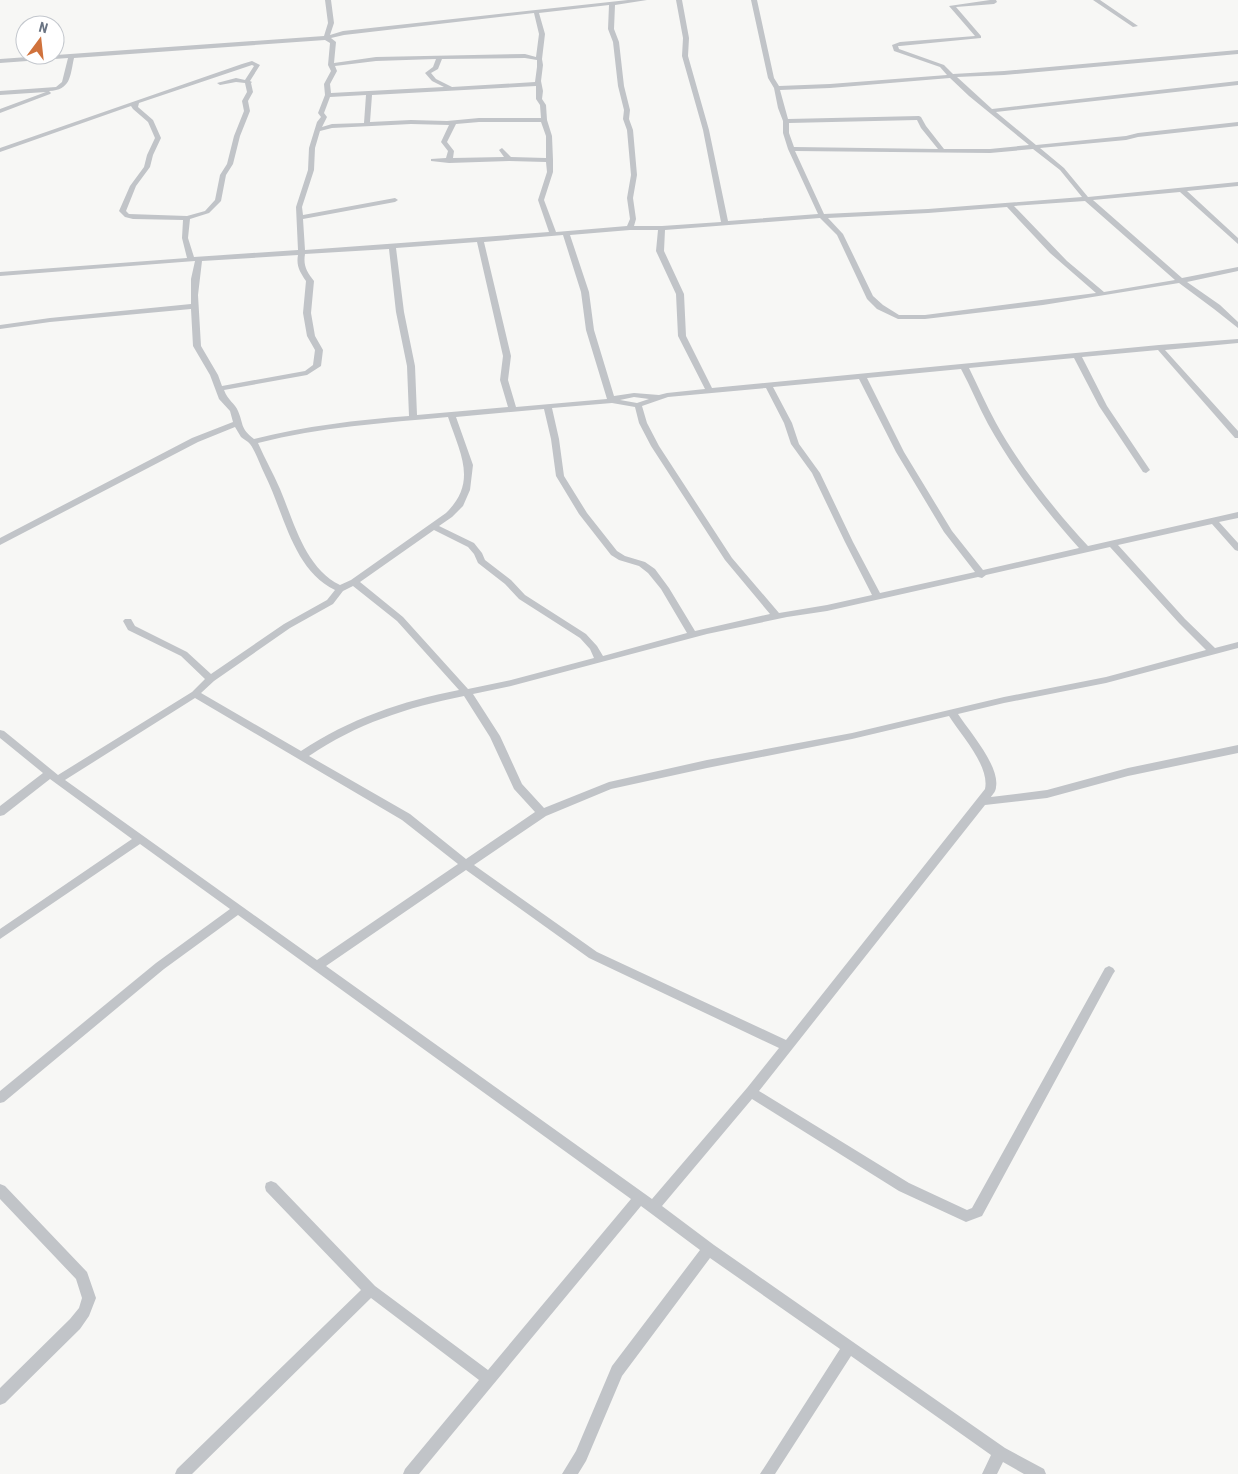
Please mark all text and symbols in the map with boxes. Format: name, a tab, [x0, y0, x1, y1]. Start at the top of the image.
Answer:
north arrow	[15, 15, 65, 65]
text: N	[37, 19, 50, 36]

